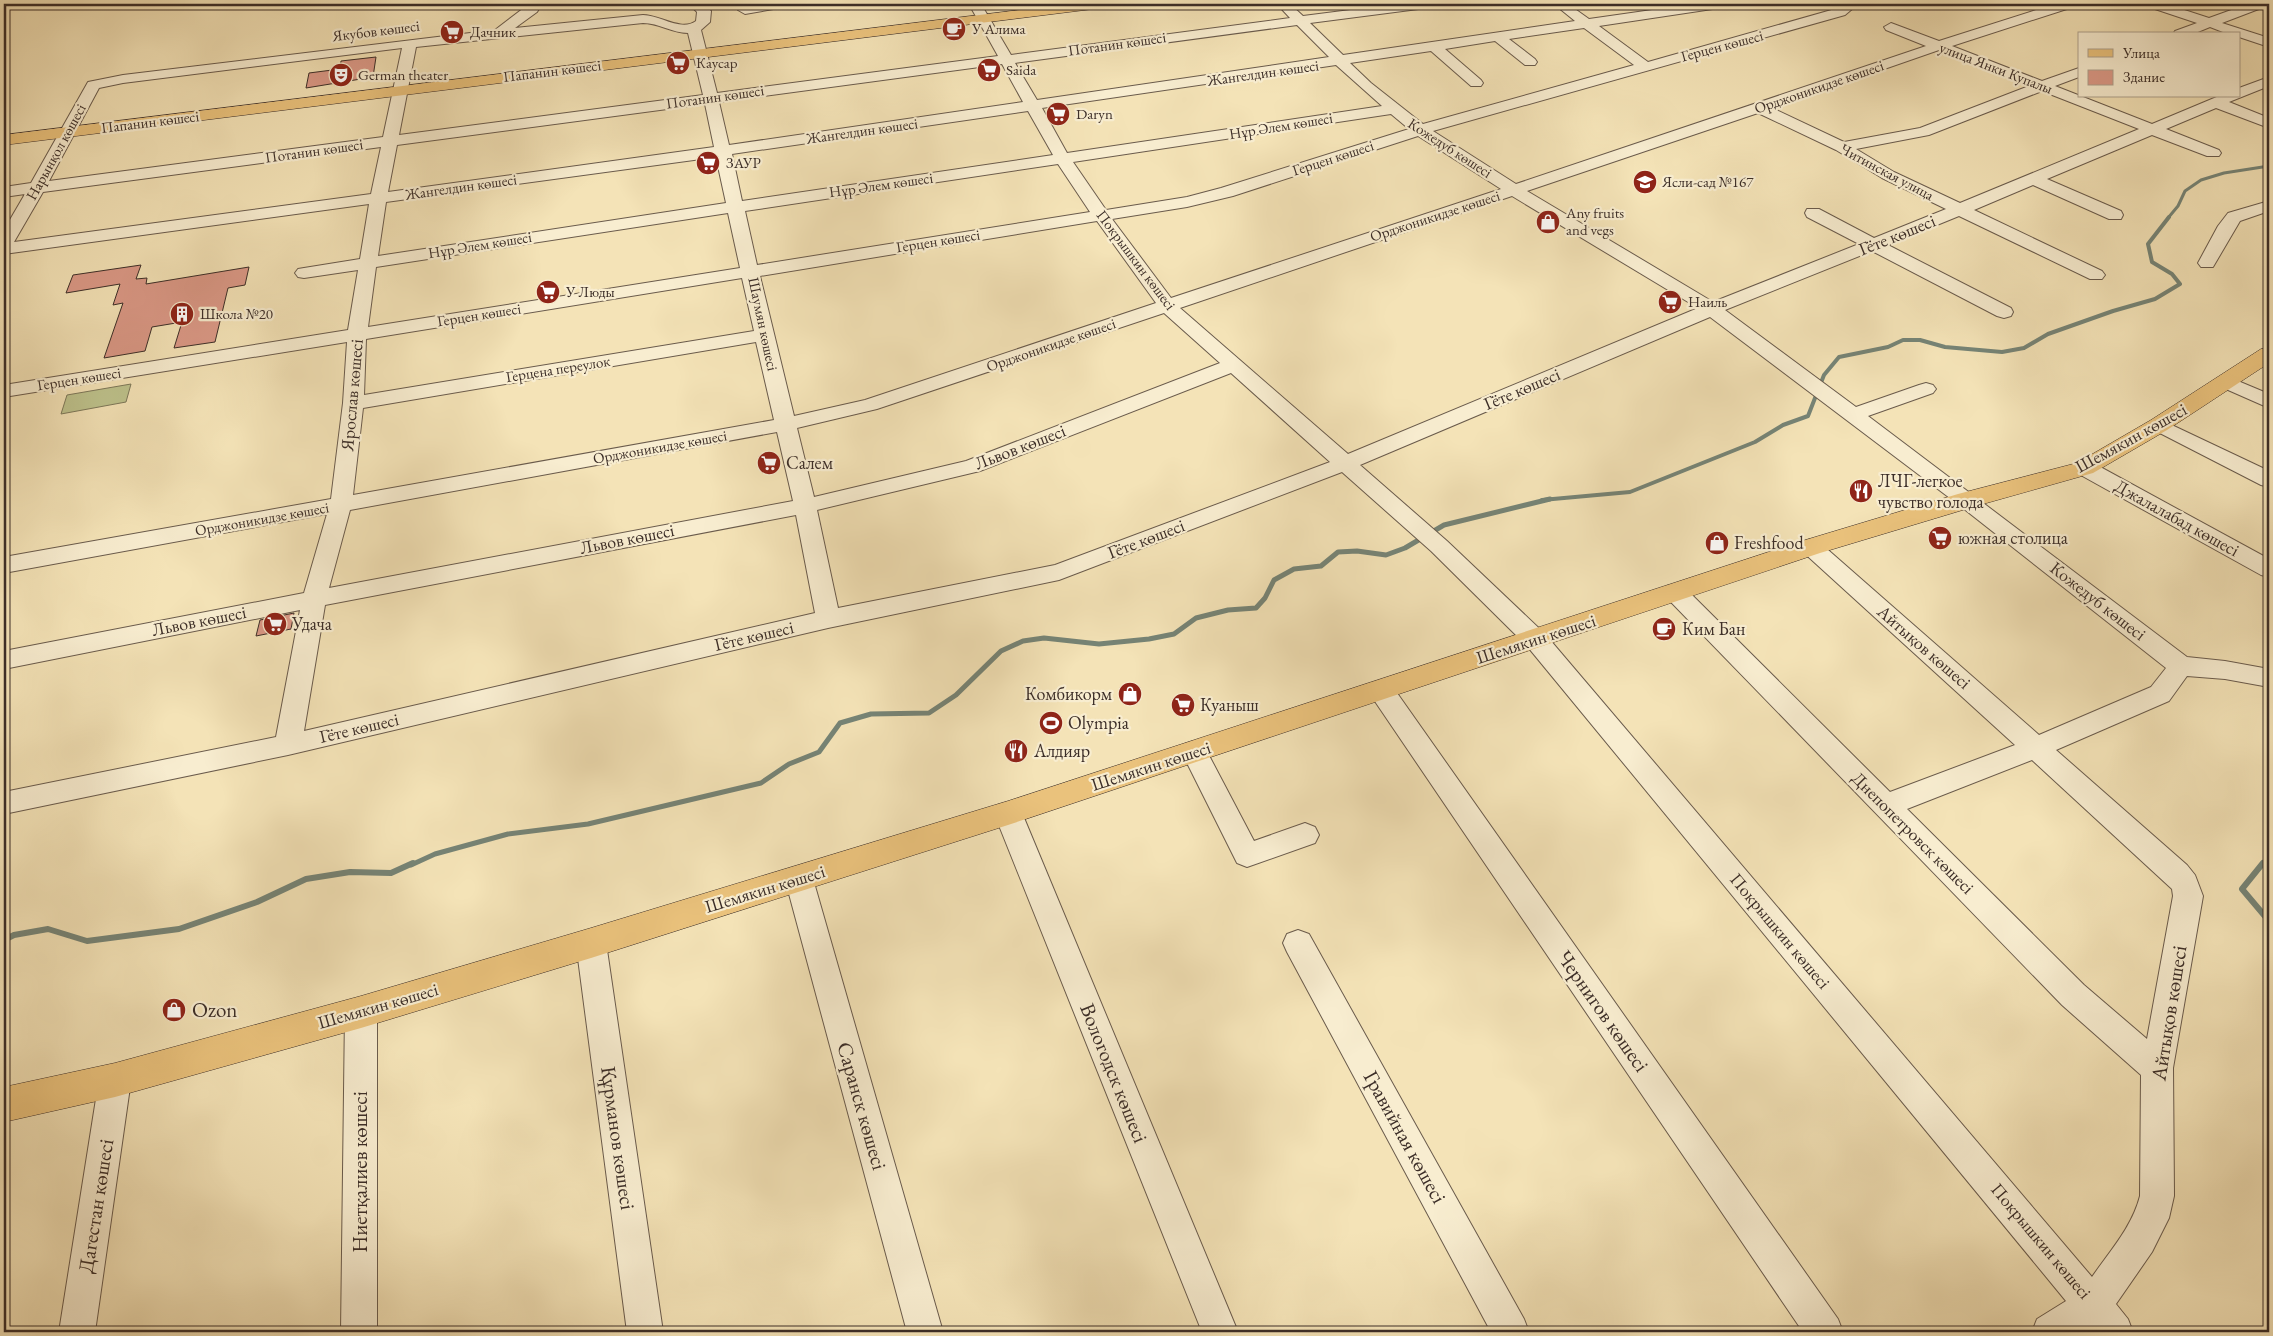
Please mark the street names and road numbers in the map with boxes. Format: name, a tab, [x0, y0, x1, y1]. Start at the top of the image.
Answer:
street label: Якубов көшесі	[330, 16, 421, 45]
street label: Герцен көшесі	[1679, 25, 1765, 66]
street label: Потанин көшесі	[1067, 27, 1167, 60]
street label: улица Янки Купалы	[1937, 37, 2056, 98]
street label: Папанин көшесі	[502, 55, 602, 86]
street label: Жангелдин көшесі	[1205, 55, 1320, 90]
street label: Орджоникидзе көшесі	[1752, 55, 1886, 118]
street label: Потанин көшесі	[665, 80, 765, 113]
street label: Нарынқол көшесі	[21, 100, 90, 203]
street label: Папанин көшесі	[100, 106, 200, 137]
street label: Нұр Әлем көшесі	[1228, 108, 1334, 143]
street label: Жангелдин көшесі	[804, 113, 919, 148]
street label: Кожедуб көшесі	[1405, 113, 1496, 182]
street label: Потанин көшесі	[264, 134, 364, 167]
street label: Герцен көшесі	[1290, 135, 1376, 180]
street label: Читинская улица	[1837, 139, 1937, 204]
street label: Нұр Әлем көшесі	[828, 168, 934, 201]
street label: Жангелдин көшесі	[403, 169, 518, 204]
street label: Орджоникидзе көшесі	[1367, 185, 1503, 246]
street label: Покрышкин көшесі	[1093, 206, 1180, 314]
street label: Гёте көшесі	[1855, 209, 1939, 260]
street label: Герцен көшесі	[895, 224, 981, 257]
street label: Нұр Әлем көшесі	[427, 227, 533, 262]
street label: Шаумян көшесі	[744, 275, 783, 373]
street label: Герцен көшесі	[436, 298, 522, 331]
street label: Орджоникидзе көшесі	[984, 313, 1118, 376]
street label: Ярослав көшесі	[335, 337, 368, 453]
street label: Герцена переулок	[504, 351, 611, 386]
street label: Герцен көшесі	[36, 362, 122, 395]
street label: Гёте көшесі	[1480, 362, 1564, 415]
street label: Шемякин көшесі	[2071, 397, 2191, 478]
street label: Львов көшесі	[971, 418, 1069, 474]
street label: Орджоникидзе көшесі	[591, 425, 729, 468]
street label: Джалалабад көшесі	[2111, 474, 2244, 562]
street label: Орджоникидзе көшесі	[193, 497, 331, 540]
street label: Гёте көшесі	[1104, 513, 1188, 564]
street label: Львов көшесі	[578, 518, 677, 559]
street label: Кожедуб көшесі	[2046, 556, 2151, 646]
street label: Айтықов көшесі	[1872, 599, 1976, 694]
street label: Львов көшесі	[150, 600, 249, 641]
street label: Шемякин көшесі	[1473, 608, 1599, 669]
street label: Гёте көшесі	[712, 615, 796, 656]
street label: Гёте көшесі	[317, 707, 401, 748]
street label: Шемякин көшесі	[1088, 735, 1214, 796]
street label: Днепопетровск көшесі	[1847, 767, 1980, 899]
street label: Шемякин көшесі	[702, 859, 828, 918]
street label: Покрышкин көшесі	[1725, 868, 1836, 994]
street label: Айтықов көшесі	[2144, 943, 2193, 1083]
street label: Чернигов көшесі	[1551, 945, 1655, 1077]
street label: Шемякин көшесі	[315, 977, 441, 1034]
street label: Вологодск көшесі	[1074, 999, 1155, 1147]
street label: Саранск көшесі	[831, 1039, 894, 1173]
street label: Құрманов көшесі	[595, 1064, 642, 1211]
street label: Гравийная көшесі	[1358, 1066, 1453, 1208]
street label: Ниетқалиев көшесі	[346, 1091, 373, 1253]
street label: Дагестан көшесі	[72, 1137, 119, 1275]
street label: Покрышкин көшесі	[1986, 1178, 2097, 1304]

